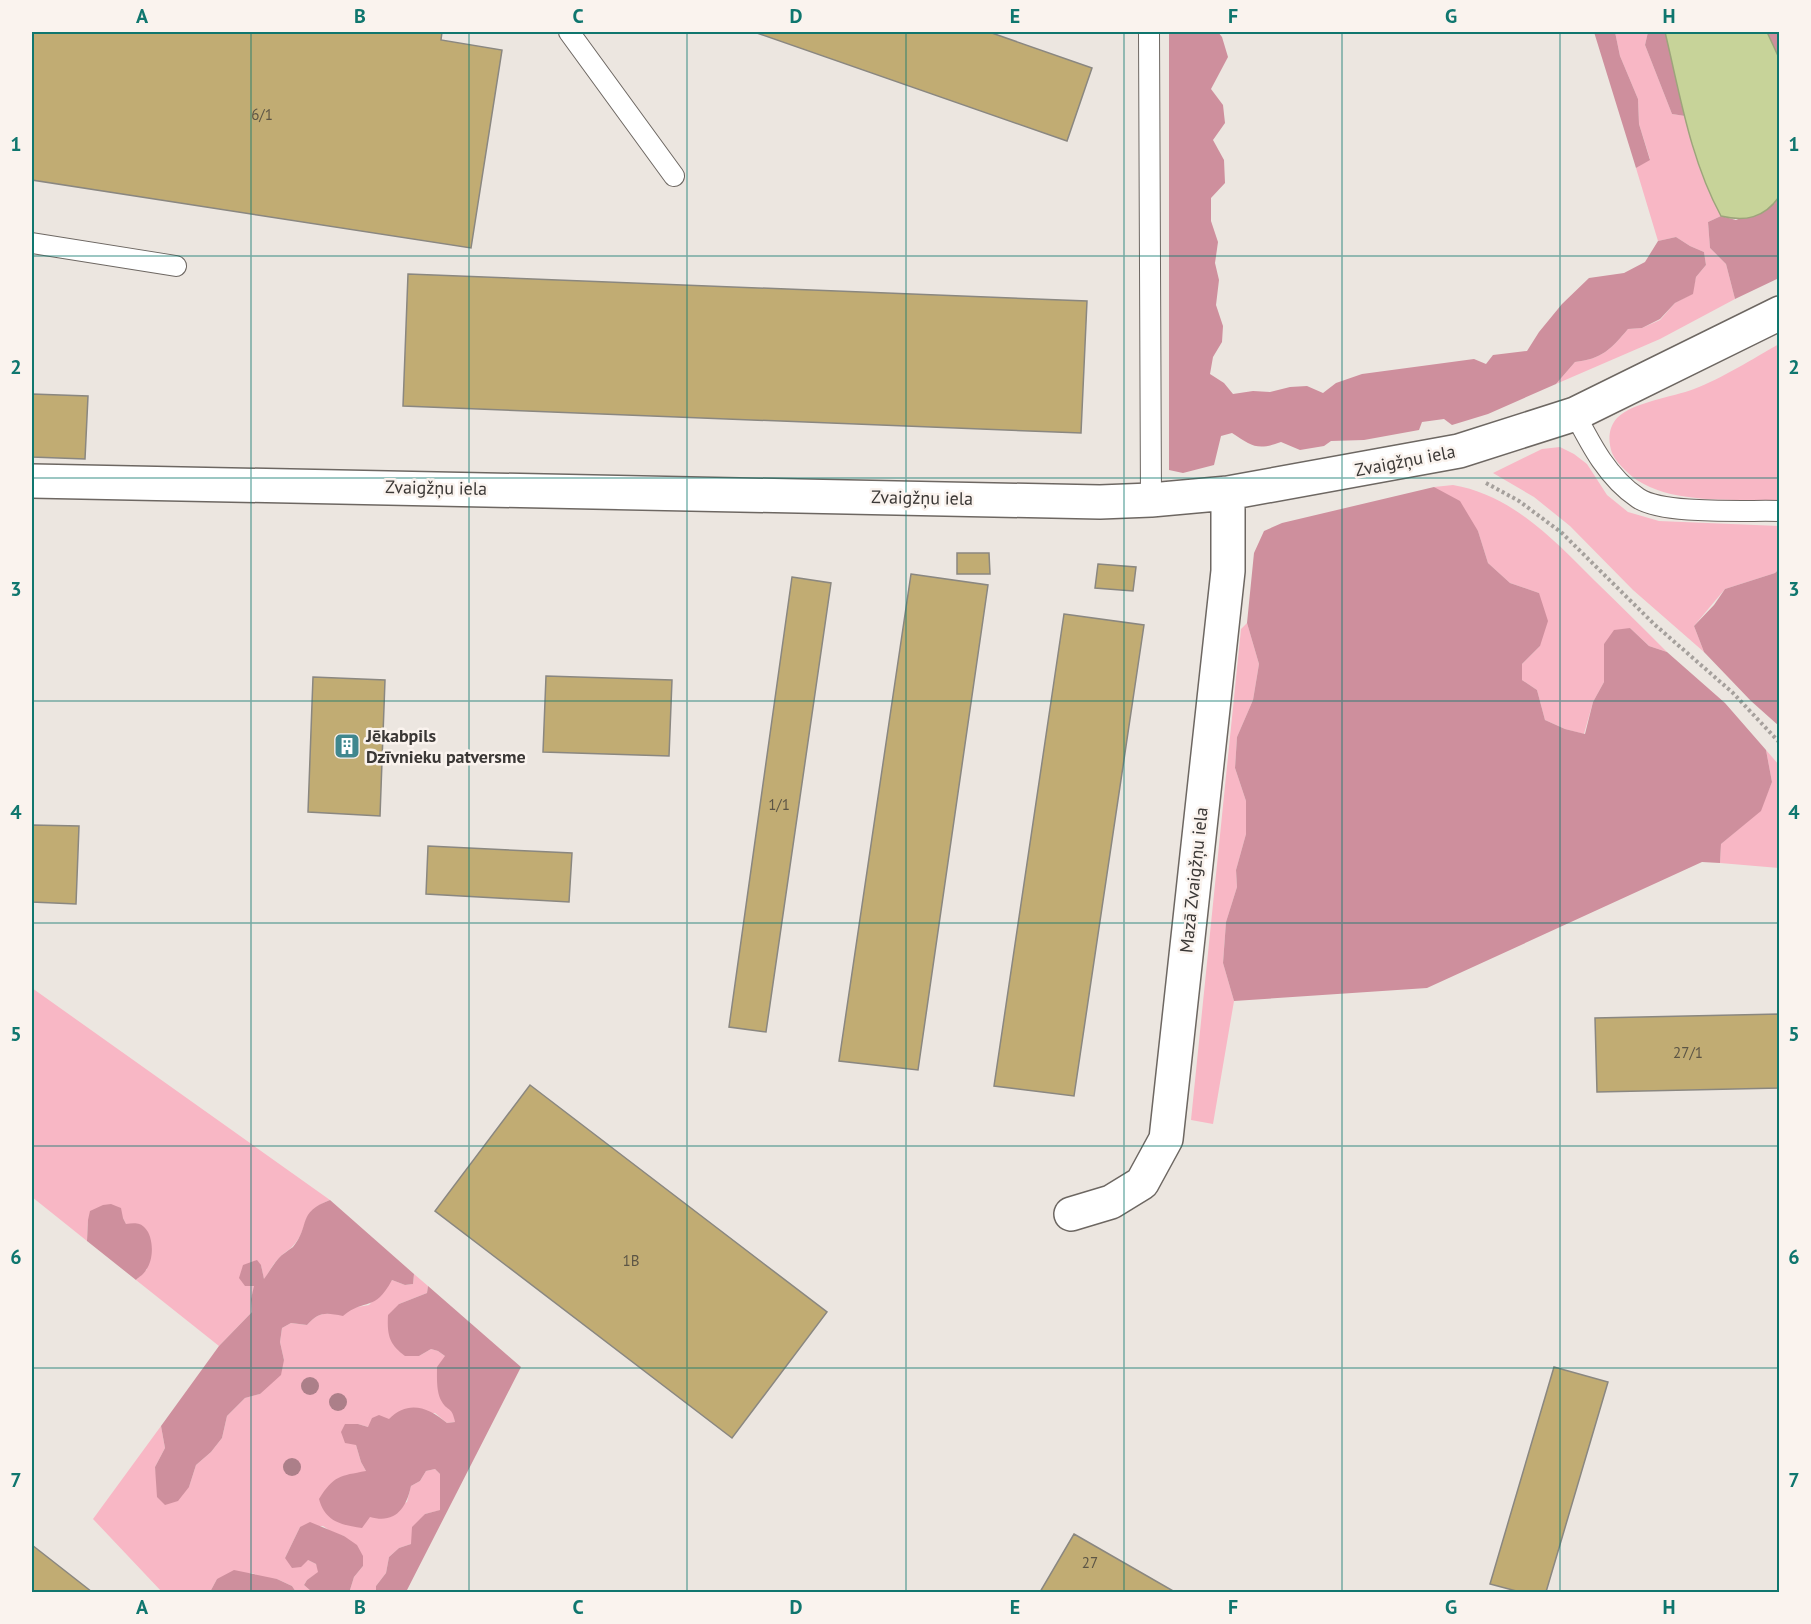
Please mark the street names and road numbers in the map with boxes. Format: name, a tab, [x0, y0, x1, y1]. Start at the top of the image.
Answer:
street label: Zvaigžņu iela	[1353, 439, 1457, 482]
street label: Zvaigžņu iela	[385, 475, 487, 500]
street label: Zvaigžņu iela	[871, 485, 973, 510]
street label: Mazā Zvaigžņu iela	[1174, 806, 1213, 954]

